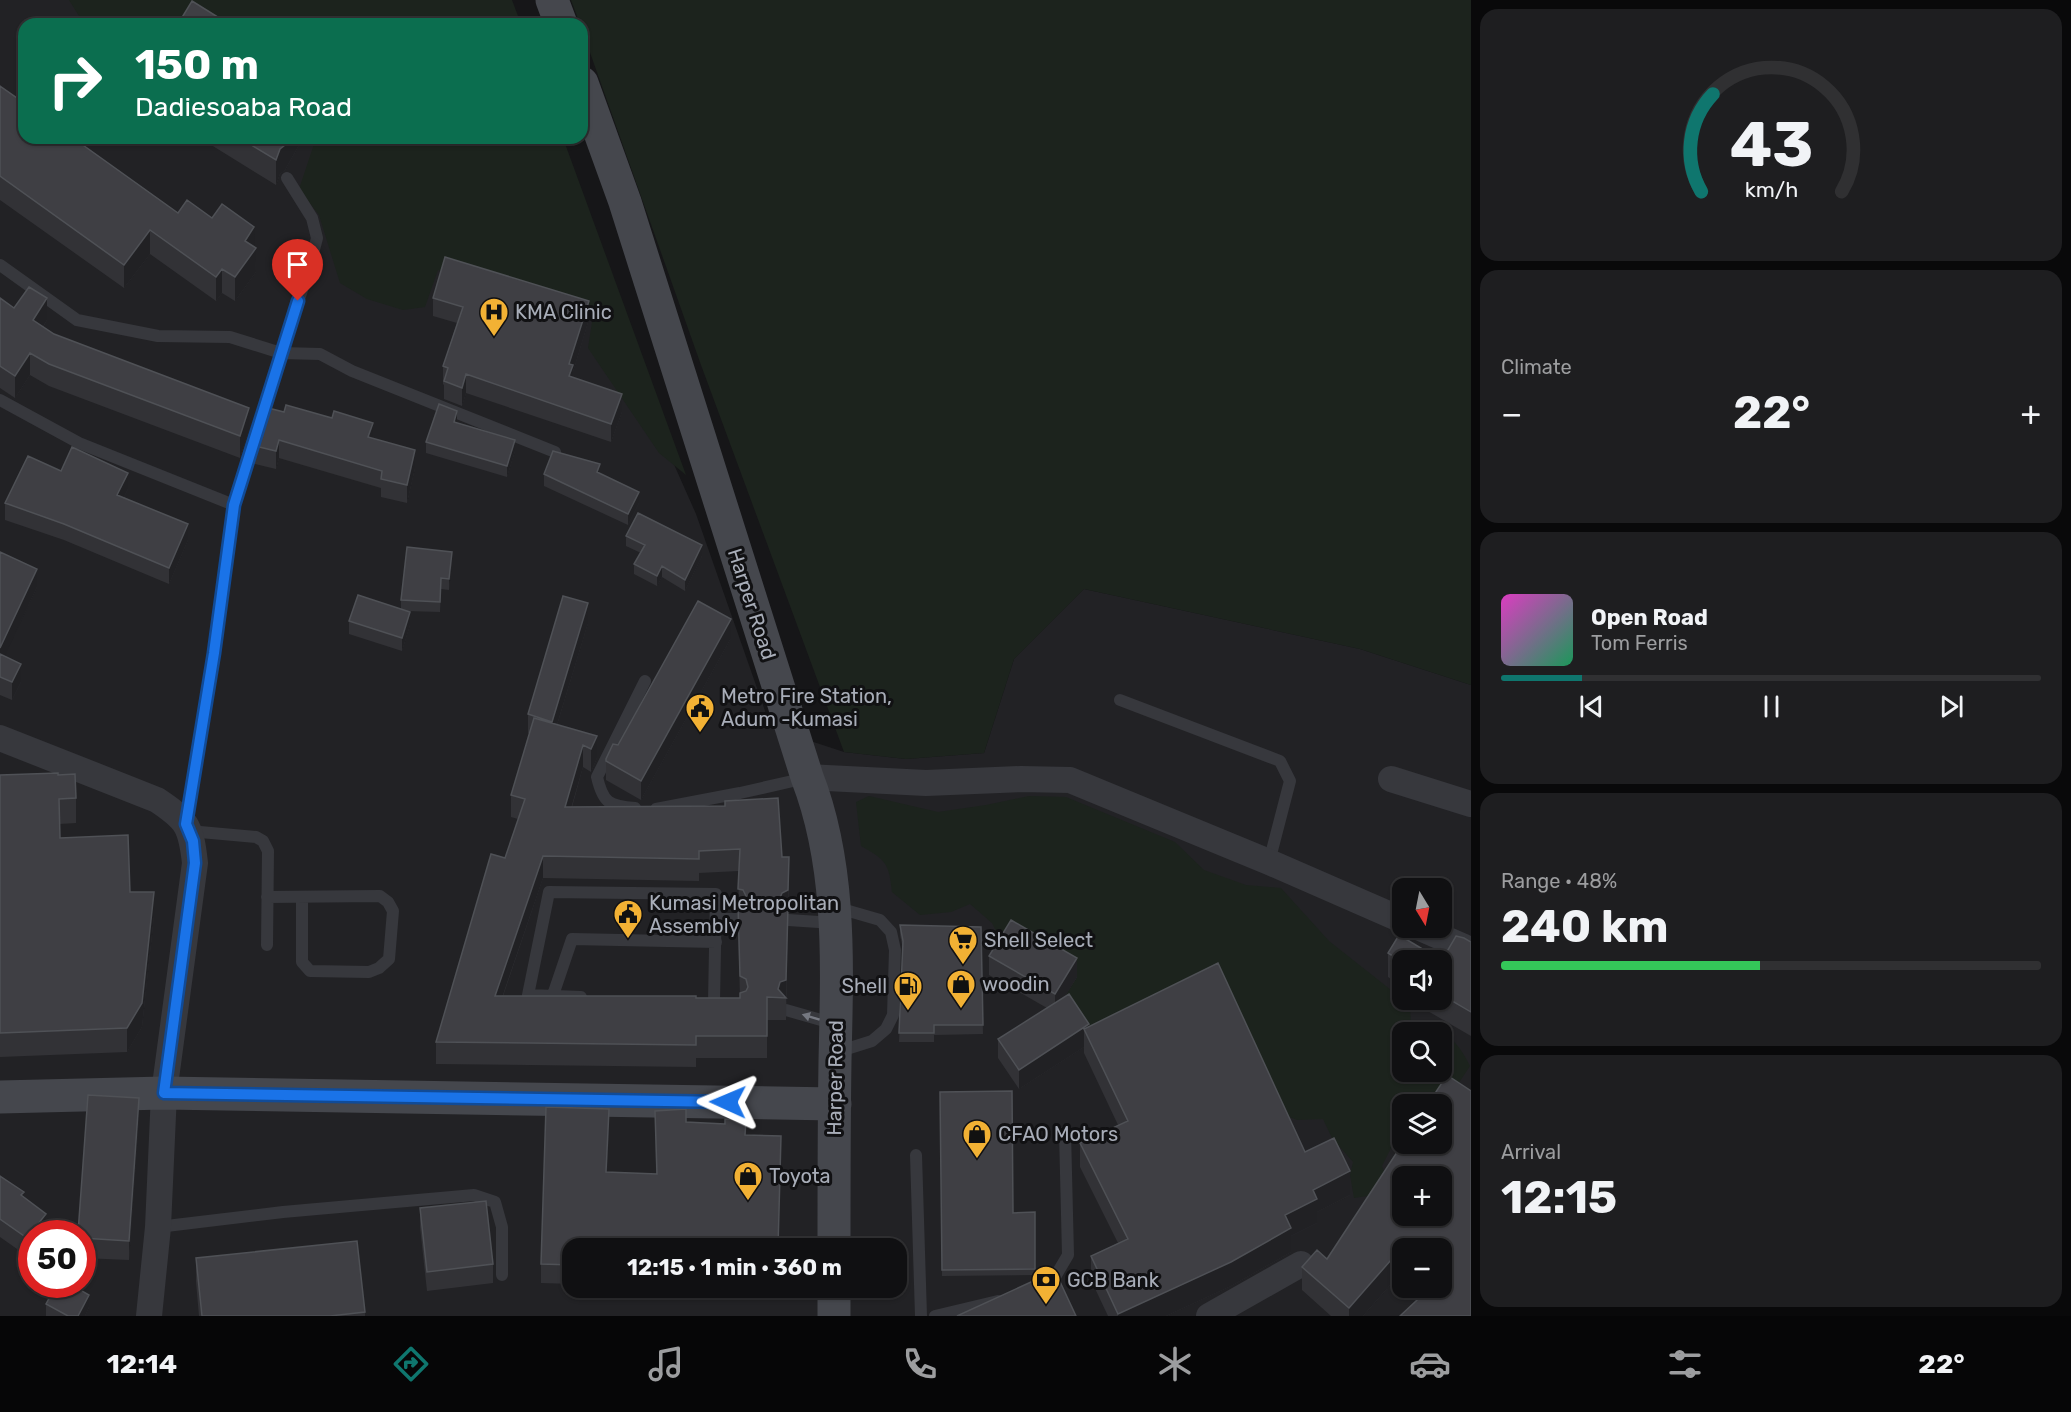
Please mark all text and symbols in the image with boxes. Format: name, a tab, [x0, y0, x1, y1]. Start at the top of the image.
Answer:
text: 150 m	[135, 40, 259, 90]
icon: right	[36, 42, 114, 120]
text: Dadiesoaba Road	[135, 91, 352, 123]
text: 43	[1729, 108, 1813, 182]
text: km/h	[1744, 178, 1798, 203]
pin	[272, 239, 323, 301]
icon: arrive	[281, 248, 314, 281]
hospital icon: KMA Clinic	[478, 296, 510, 338]
place label: KMA Clinic	[515, 300, 612, 324]
text: Climate	[1501, 355, 1572, 379]
text: 22°	[1733, 386, 1810, 439]
text: −	[1501, 394, 1522, 433]
text: +	[2020, 394, 2041, 433]
street label: Harper Road	[723, 545, 781, 663]
text: Open Road	[1591, 604, 1708, 631]
text: Tom Ferris	[1591, 631, 1688, 655]
place label: Metro Fire Station, Adum -Kumasi	[721, 684, 892, 731]
icon: previous	[1575, 690, 1608, 723]
icon: pause	[1755, 690, 1788, 723]
icon: next	[1935, 690, 1968, 723]
public building icon: Metro Fire Station, Adum -Kumasi	[684, 692, 716, 734]
text: Range · 48%	[1501, 869, 1617, 893]
north arrow	[1392, 878, 1452, 938]
map controls	[1392, 878, 1452, 1298]
place label: Kumasi Metropolitan Assembly	[649, 891, 839, 938]
public building icon: Kumasi Metropolitan Assembly	[612, 898, 644, 940]
text: 240 km	[1501, 900, 1669, 953]
supermarket icon: Shell Select	[947, 924, 979, 966]
place label: Shell Select	[984, 928, 1093, 952]
button: sound	[1392, 950, 1452, 1010]
shop icon: woodin	[945, 968, 977, 1010]
fuel station icon: Shell	[892, 970, 924, 1012]
place label: woodin	[982, 972, 1050, 996]
place label: Shell	[841, 974, 887, 998]
one-way arrow	[802, 1012, 820, 1021]
street label: Harper Road	[822, 1020, 848, 1136]
button: search	[1392, 1022, 1452, 1082]
position arrow	[696, 1070, 760, 1134]
button: layers	[1392, 1094, 1452, 1154]
shop icon: CFAO Motors	[961, 1118, 993, 1160]
place label: CFAO Motors	[998, 1122, 1118, 1146]
text: Arrival	[1501, 1140, 1561, 1164]
shop icon: Toyota	[732, 1160, 764, 1202]
place label: Toyota	[769, 1164, 831, 1188]
button: +	[1392, 1166, 1452, 1226]
text: 12:15	[1501, 1171, 1617, 1224]
speed limit sign: 50	[18, 1220, 96, 1298]
button: −	[1392, 1238, 1452, 1298]
text: 12:15 · 1 min · 360 m	[627, 1254, 842, 1281]
bank icon: GCB Bank	[1030, 1264, 1062, 1306]
place label: GCB Bank	[1067, 1268, 1160, 1292]
icon: directions	[390, 1343, 432, 1385]
icon: music	[645, 1343, 687, 1385]
icon: phone	[899, 1343, 941, 1385]
icon: climate	[1154, 1343, 1196, 1385]
icon: car	[1409, 1343, 1451, 1385]
icon: filters	[1664, 1343, 1706, 1385]
text: 12:14	[106, 1348, 177, 1380]
text: 22°	[1918, 1348, 1965, 1380]

